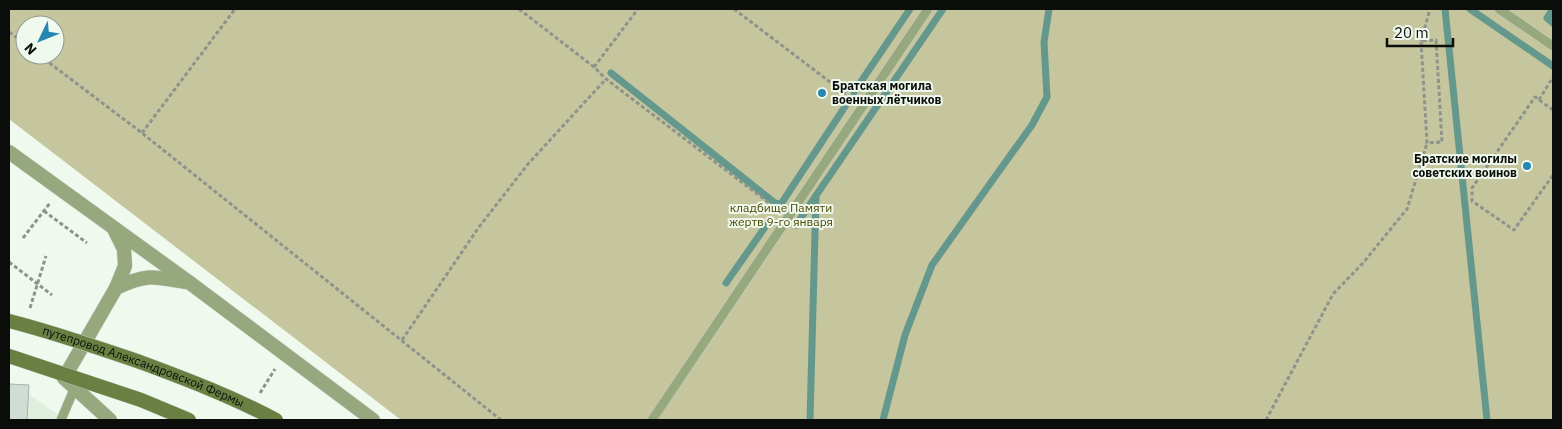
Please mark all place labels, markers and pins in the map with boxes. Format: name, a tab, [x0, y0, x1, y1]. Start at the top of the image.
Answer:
place label: Братская могила военных лётчиков	[832, 78, 941, 107]
marker: Братская могила военных лётчиков	[816, 87, 828, 99]
place label: Братские могилы советских воинов	[1412, 151, 1517, 180]
marker: Братские могилы советских воинов	[1521, 160, 1533, 172]

